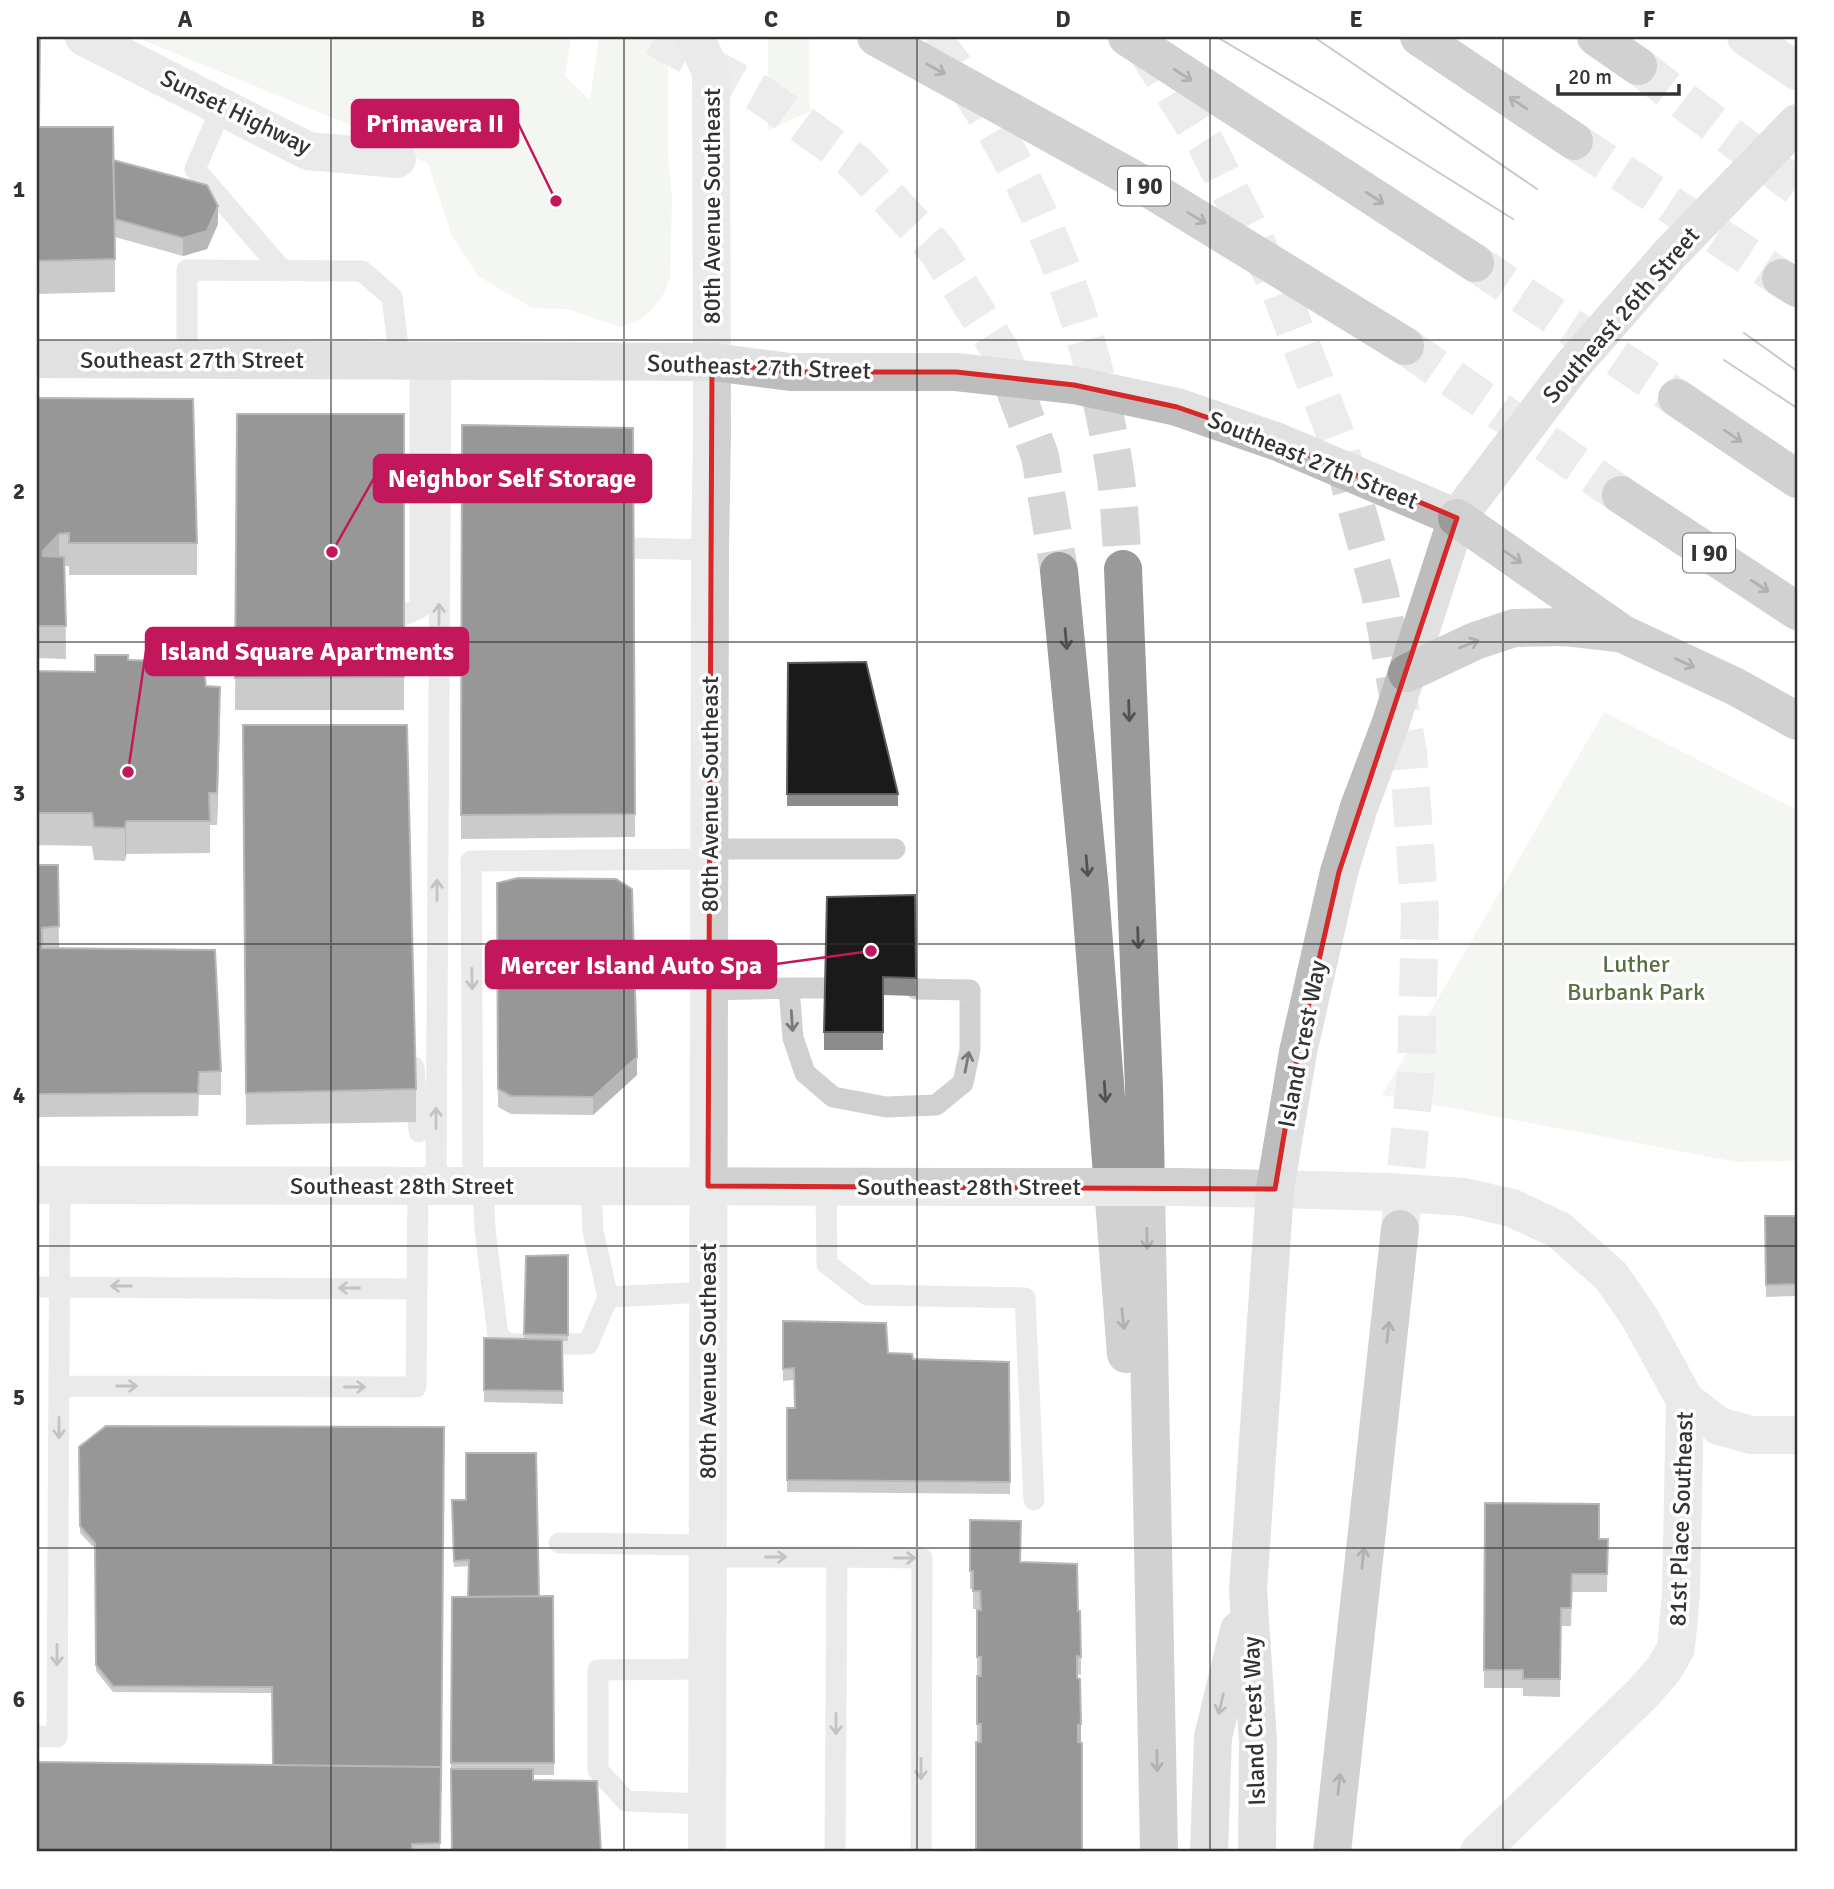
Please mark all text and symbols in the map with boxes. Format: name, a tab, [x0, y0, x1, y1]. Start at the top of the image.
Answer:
text: A	[178, 5, 193, 34]
text: B	[471, 5, 485, 34]
text: C	[764, 5, 778, 34]
text: D	[1055, 5, 1071, 34]
text: E	[1349, 5, 1363, 34]
text: F	[1643, 5, 1655, 34]
scale bar	[1558, 52, 1678, 96]
street label: Sunset Highway	[156, 63, 316, 161]
one-way arrow	[925, 63, 946, 76]
text: 20 m	[1568, 64, 1612, 90]
one-way arrow	[1173, 68, 1193, 82]
street label: 80th Avenue Southeast	[697, 88, 727, 324]
one-way arrow	[1509, 96, 1528, 110]
callout: Primavera II	[352, 100, 518, 147]
text: Primavera II	[366, 108, 504, 140]
road number: I 90	[1118, 167, 1170, 206]
text: 1	[13, 175, 25, 204]
one-way arrow	[1364, 191, 1384, 205]
one-way arrow	[1187, 212, 1207, 226]
street label: Southeast 26th Street	[1536, 221, 1706, 409]
street label: Southeast 27th Street	[80, 345, 304, 375]
street label: Southeast 27th Street	[647, 348, 871, 386]
street label: Southeast 27th Street	[1204, 404, 1422, 516]
one-way arrow	[1723, 429, 1743, 443]
callout: Neighbor Self Storage	[374, 455, 651, 502]
text: Neighbor Self Storage	[388, 463, 636, 495]
text: 2	[13, 477, 25, 506]
road number: I 90	[1683, 534, 1735, 572]
one-way arrow	[1503, 550, 1522, 564]
one-way arrow	[1750, 579, 1769, 594]
one-way arrow	[432, 602, 446, 625]
one-way arrow	[1059, 627, 1072, 650]
callout: Island Square Apartments	[146, 628, 468, 675]
text: Island Square Apartments	[160, 636, 454, 668]
one-way arrow	[1457, 637, 1479, 650]
one-way arrow	[1674, 657, 1695, 670]
street label: 80th Avenue Southeast	[695, 676, 725, 912]
one-way arrow	[1122, 699, 1135, 722]
text: 3	[13, 779, 25, 808]
one-way arrow	[1081, 854, 1094, 876]
one-way arrow	[430, 879, 444, 902]
one-way arrow	[1132, 926, 1145, 949]
callout: Mercer Island Auto Spa	[486, 941, 776, 988]
park label: Luther Burbank Park	[1567, 949, 1705, 1007]
text: Mercer Island Auto Spa	[500, 950, 762, 982]
street label: Island Crest Way	[1271, 958, 1333, 1130]
one-way arrow	[465, 967, 479, 990]
one-way arrow	[785, 1009, 798, 1032]
one-way arrow	[961, 1051, 975, 1074]
text: 4	[13, 1081, 25, 1110]
one-way arrow	[1099, 1081, 1112, 1103]
one-way arrow	[429, 1106, 443, 1129]
street label: Southeast 28th Street	[290, 1171, 514, 1201]
street label: Southeast 28th Street	[857, 1172, 1081, 1202]
one-way arrow	[1140, 1227, 1154, 1250]
street label: 80th Avenue Southeast	[693, 1243, 723, 1479]
one-way arrow	[110, 1280, 133, 1293]
one-way arrow	[337, 1281, 360, 1295]
one-way arrow	[1117, 1307, 1130, 1330]
one-way arrow	[1382, 1321, 1395, 1344]
one-way arrow	[115, 1379, 138, 1393]
one-way arrow	[343, 1380, 366, 1394]
text: 5	[13, 1383, 25, 1412]
street label: 81st Place Southeast	[1662, 1411, 1700, 1627]
one-way arrow	[52, 1416, 65, 1439]
one-way arrow	[1357, 1547, 1370, 1570]
one-way arrow	[764, 1550, 787, 1564]
one-way arrow	[893, 1551, 916, 1565]
street label: Island Crest Way	[1236, 1636, 1272, 1806]
one-way arrow	[50, 1643, 64, 1666]
text: 6	[13, 1685, 25, 1714]
one-way arrow	[1214, 1692, 1227, 1715]
one-way arrow	[829, 1712, 843, 1735]
one-way arrow	[1150, 1750, 1164, 1773]
one-way arrow	[914, 1757, 928, 1780]
one-way arrow	[1333, 1774, 1346, 1796]

